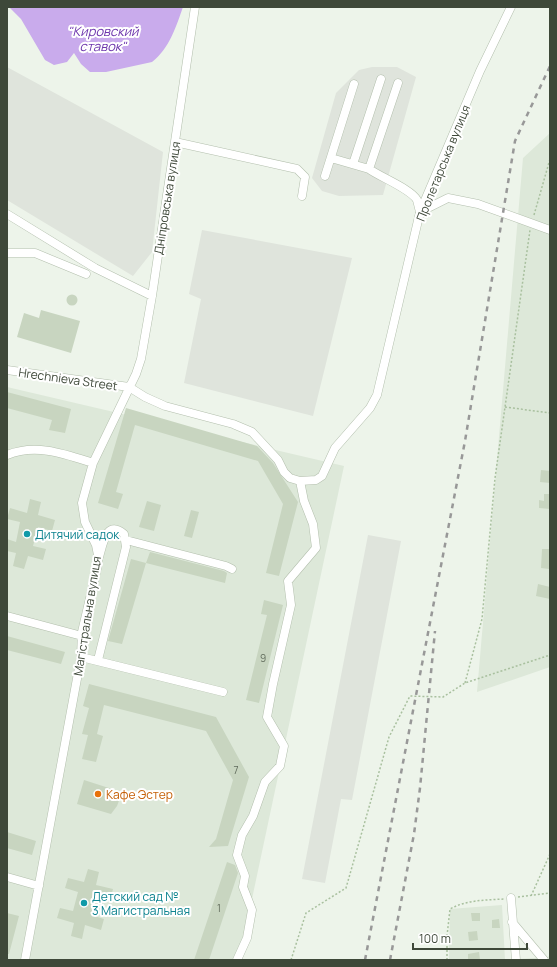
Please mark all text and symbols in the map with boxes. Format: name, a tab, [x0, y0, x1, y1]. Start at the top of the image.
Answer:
water label: "Кировский ставок"	[68, 22, 140, 55]
street label: Пролетарська вулиця	[412, 102, 474, 224]
street label: Дніпровська вулиця	[150, 140, 184, 256]
street label: Hrechnieva Street	[17, 364, 119, 394]
place label: Дитячий садок	[35, 526, 120, 543]
marker: Дитячий садок	[22, 529, 32, 539]
street label: Магістральна вулиця	[69, 555, 105, 677]
house number: 9	[260, 651, 266, 665]
house number: 7	[233, 763, 239, 777]
place label: Кафе Эстер	[106, 786, 173, 803]
marker: Кафе Эстер	[93, 789, 103, 799]
place label: Детский сад № 3 Магистральная	[92, 888, 190, 919]
marker: Детский сад № 3 Магистральная	[79, 898, 89, 908]
house number: 1	[217, 901, 221, 915]
scale bar	[413, 925, 527, 951]
text: 100 m	[419, 930, 451, 947]

